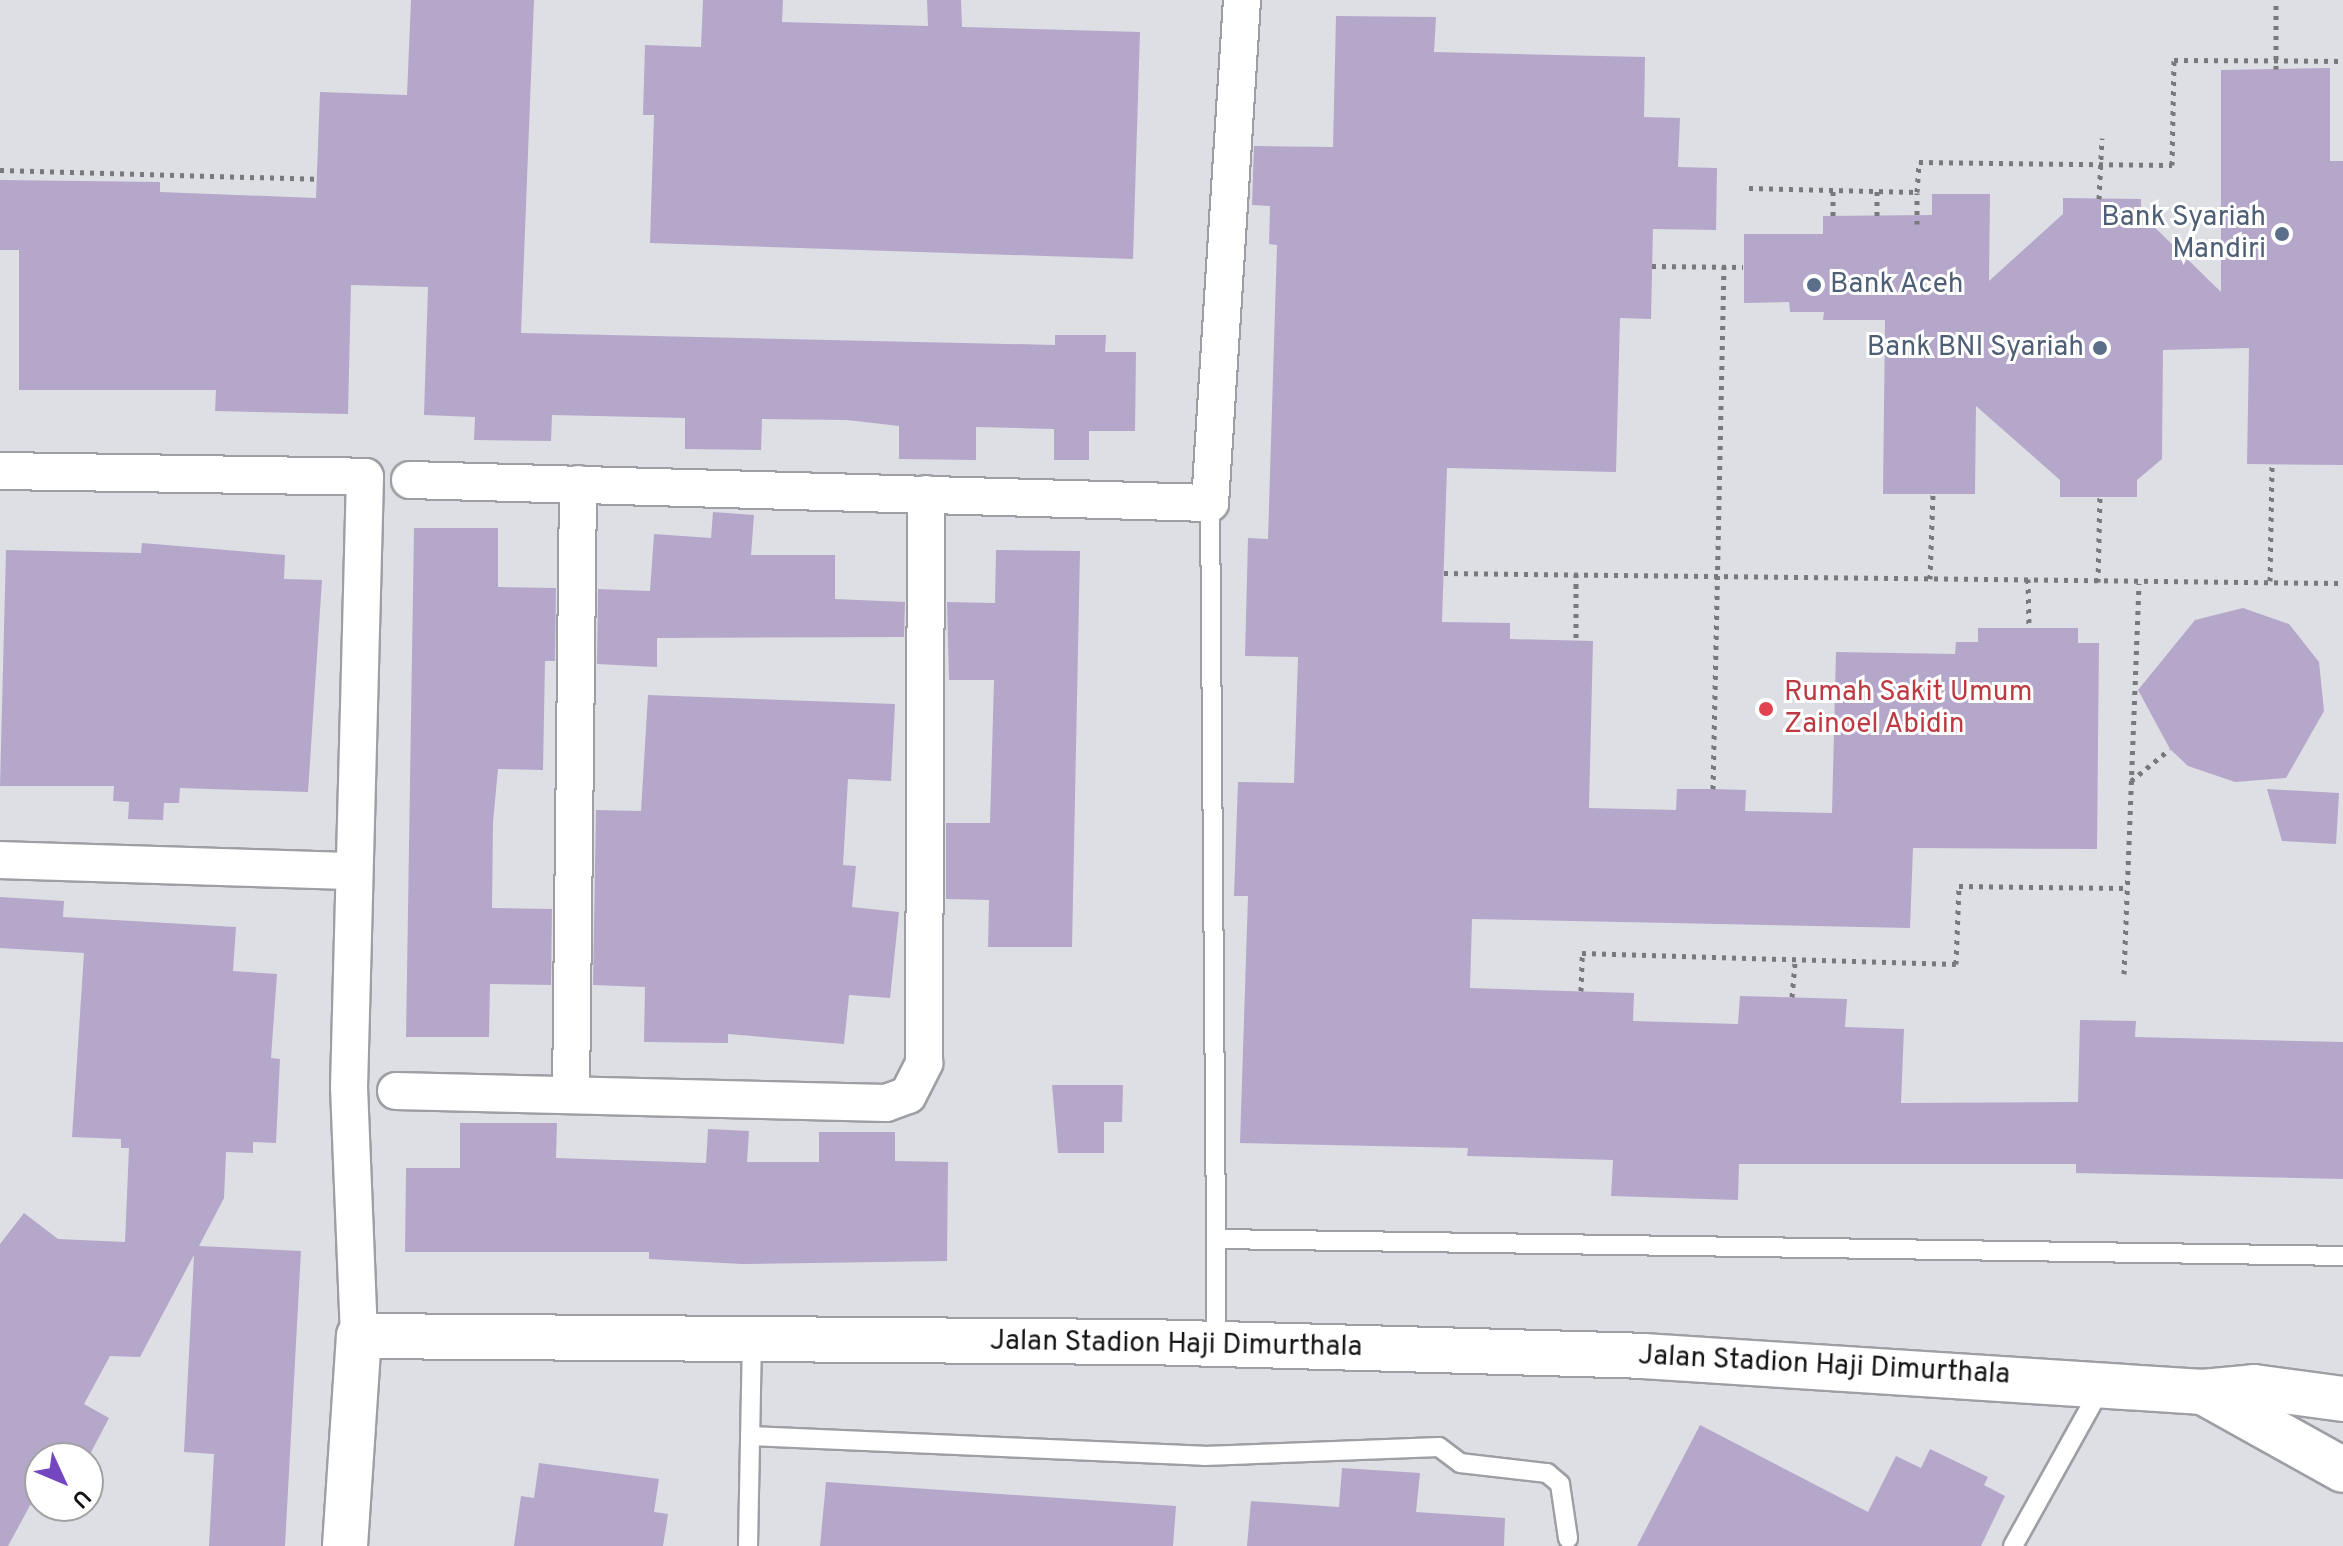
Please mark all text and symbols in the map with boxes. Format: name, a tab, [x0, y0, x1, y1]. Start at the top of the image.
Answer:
place label: Bank Syariah Mandiri	[2101, 201, 2266, 267]
marker: Bank Syariah Mandiri	[2273, 225, 2291, 243]
place label: Bank Aceh	[1830, 268, 1965, 302]
marker: Bank Aceh	[1805, 276, 1823, 294]
place label: Bank BNI Syariah	[1867, 331, 2084, 365]
marker: Bank BNI Syariah	[2091, 339, 2109, 357]
place label: Rumah Sakit Umum Zainoel Abidin	[1784, 676, 2032, 742]
marker: Rumah Sakit Umum Zainoel Abidin	[1755, 698, 1777, 720]
street label: Jalan Stadion Haji Dimurthala	[990, 1325, 1362, 1365]
street label: Jalan Stadion Haji Dimurthala	[1637, 1339, 2011, 1393]
north arrow	[24, 1442, 104, 1522]
text: U	[65, 1483, 95, 1513]

